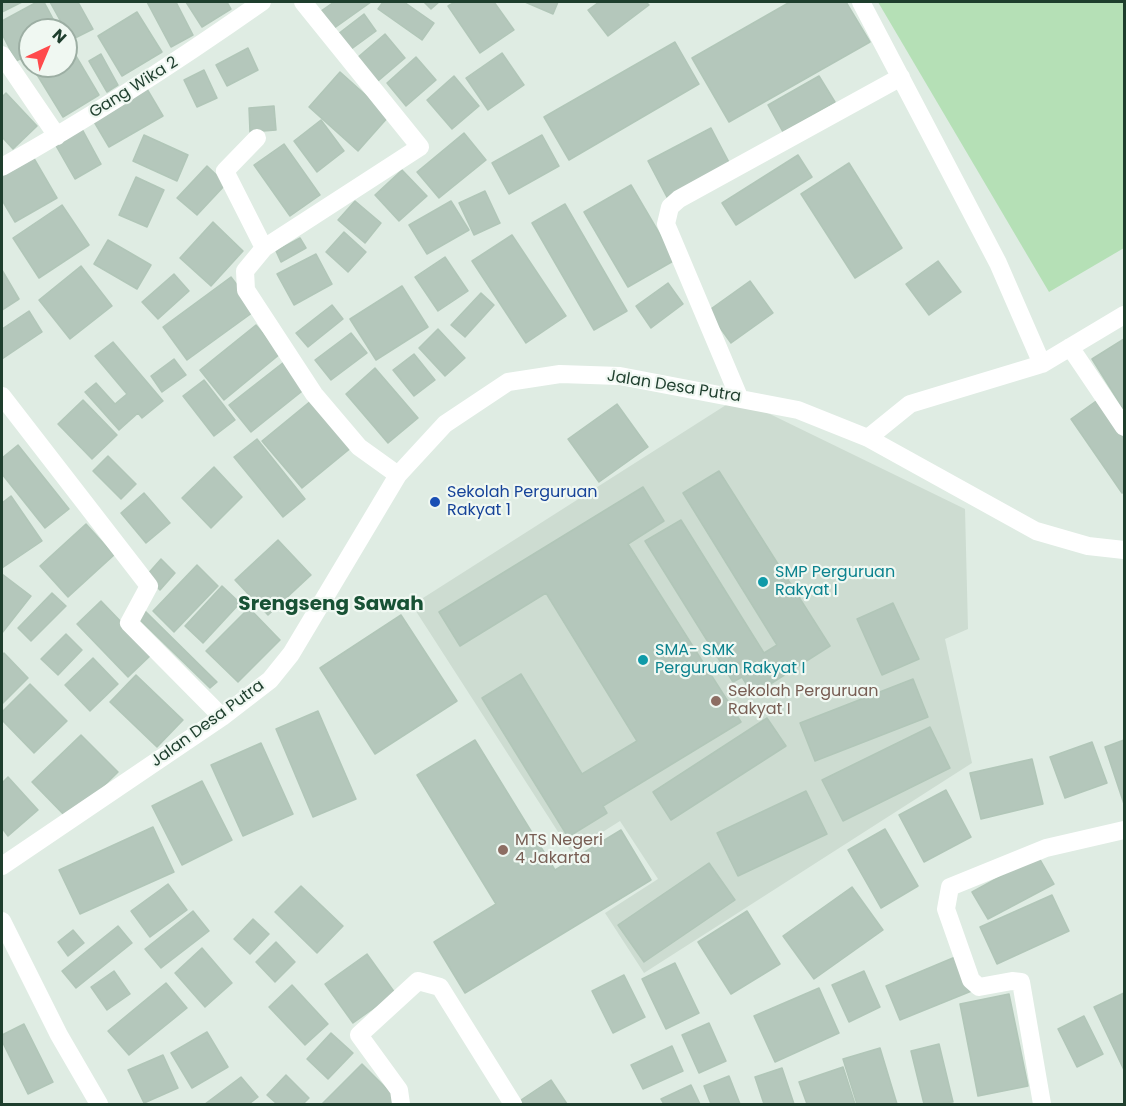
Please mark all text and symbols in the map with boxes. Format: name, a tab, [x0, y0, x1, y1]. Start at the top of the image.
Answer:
north arrow	[18, 18, 78, 78]
text: N	[47, 24, 72, 49]
street label: Gang Wika 2	[86, 53, 182, 123]
street label: Jalan Desa Putra	[606, 367, 742, 407]
place label: Sekolah Perguruan Rakyat 1	[447, 483, 598, 521]
marker: Sekolah Perguruan Rakyat 1	[428, 495, 442, 509]
place label: SMP Perguruan Rakyat I	[775, 563, 895, 601]
marker: SMP Perguruan Rakyat I	[756, 575, 770, 589]
district label: Srengseng Sawah	[238, 593, 424, 617]
place label: SMA- SMK Perguruan Rakyat I	[655, 641, 805, 679]
marker: SMA- SMK Perguruan Rakyat I	[636, 653, 650, 667]
street label: Jalan Desa Putra	[148, 676, 268, 772]
place label: Sekolah Perguruan Rakyat I	[728, 682, 879, 720]
marker: Sekolah Perguruan Rakyat I	[709, 694, 723, 708]
place label: MTS Negeri 4 Jakarta	[515, 831, 603, 869]
marker: MTS Negeri 4 Jakarta	[496, 843, 510, 857]

